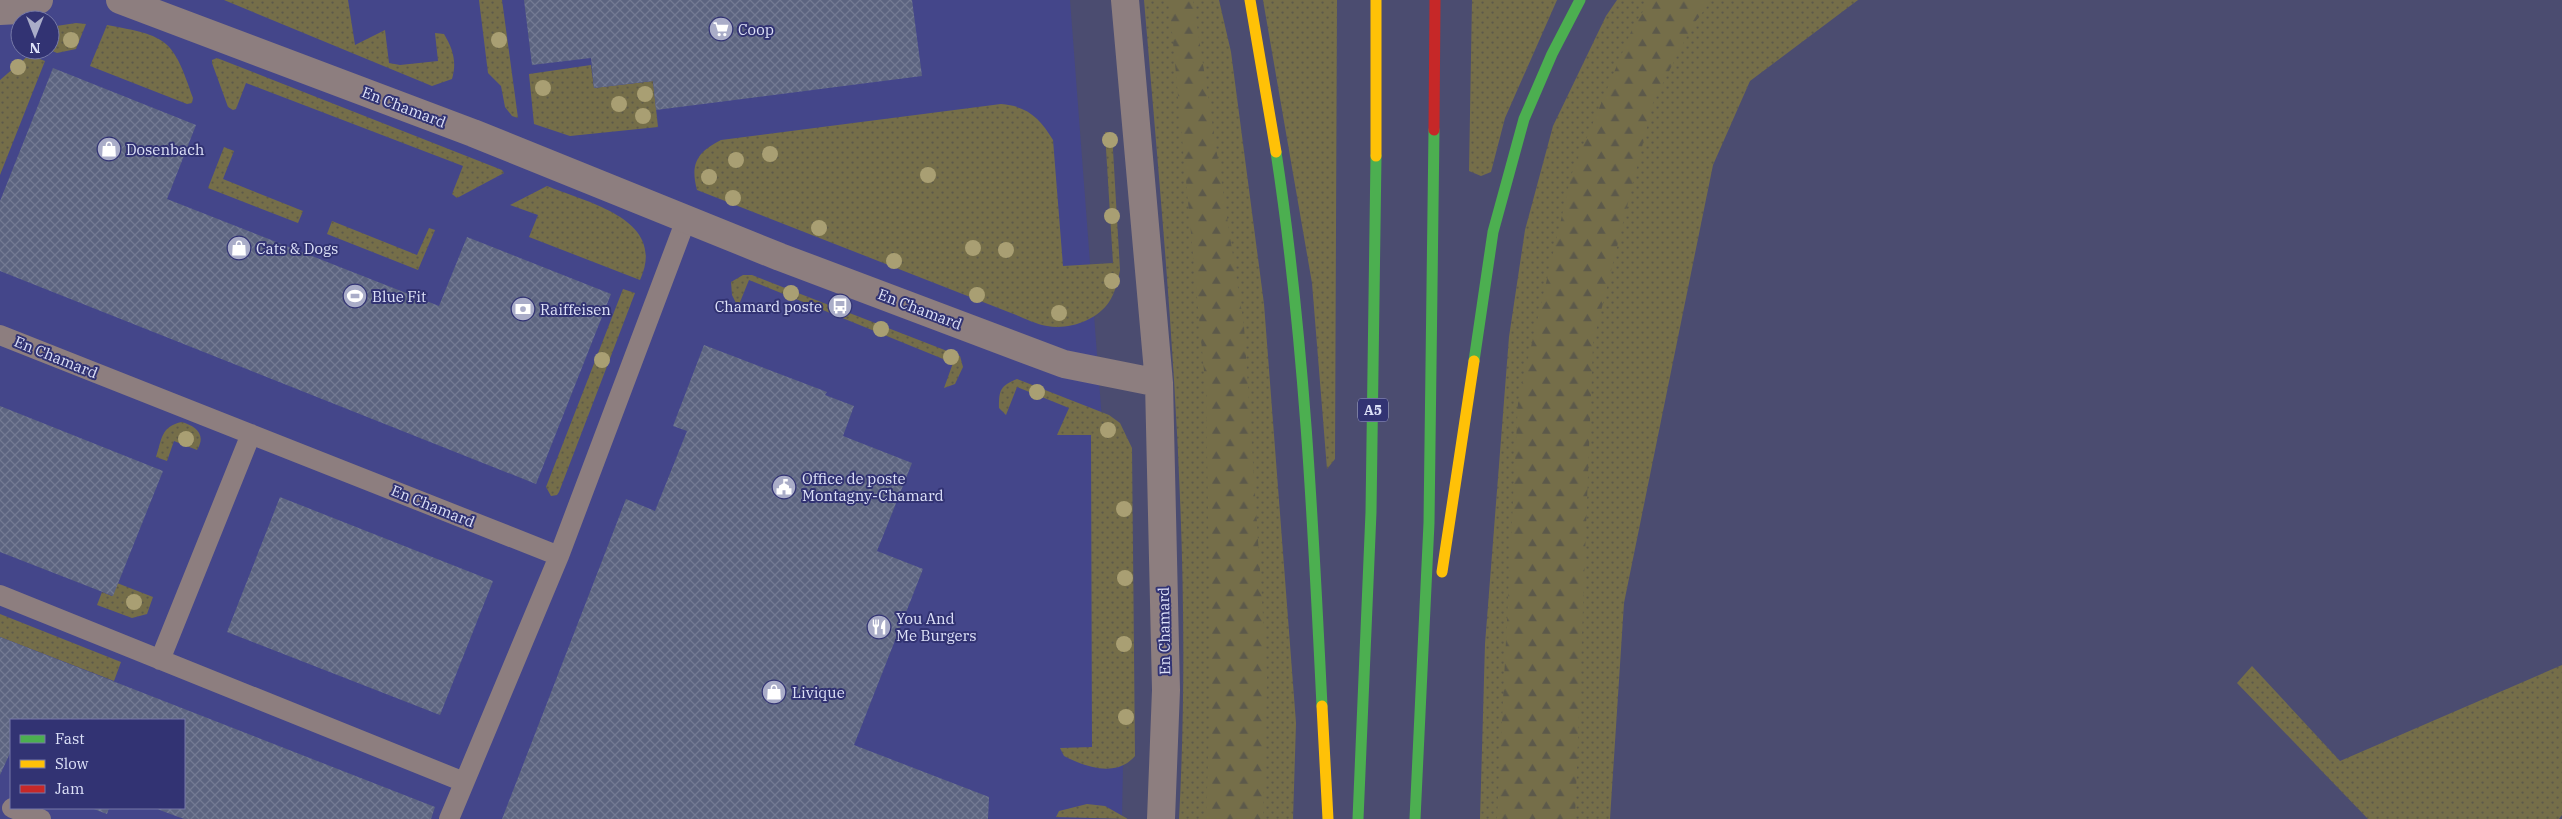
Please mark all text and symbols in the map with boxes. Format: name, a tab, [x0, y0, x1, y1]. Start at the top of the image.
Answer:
north arrow	[10, 10, 60, 60]
supermarket icon: Coop	[708, 16, 734, 42]
place label: Coop	[738, 20, 774, 39]
text: N	[29, 39, 41, 57]
street label: En Chamard	[359, 82, 449, 132]
shop icon: Dosenbach	[96, 136, 122, 162]
place label: Dosenbach	[126, 140, 204, 159]
shop icon: Cats & Dogs	[226, 235, 252, 261]
place label: Cats & Dogs	[256, 239, 338, 258]
sports icon: Blue Fit	[342, 283, 368, 309]
street label: En Chamard	[875, 284, 965, 334]
place label: Blue Fit	[372, 287, 426, 306]
bus stop icon: Chamard poste	[827, 293, 853, 319]
bank icon: Raiffeisen	[510, 296, 536, 322]
place label: Chamard poste	[715, 297, 822, 316]
place label: Raiffeisen	[540, 300, 611, 319]
street label: En Chamard	[12, 332, 100, 382]
road number: A5	[1358, 398, 1388, 422]
place label: Office de poste Montagny-Chamard	[802, 469, 944, 505]
public building icon: Office de poste Montagny-Chamard	[771, 474, 797, 500]
street label: En Chamard	[389, 481, 477, 531]
street label: En Chamard	[1154, 587, 1174, 675]
place label: You And Me Burgers	[896, 609, 977, 645]
restaurant icon: You And Me Burgers	[866, 614, 892, 640]
shop icon: Livique	[761, 679, 787, 705]
place label: Livique	[792, 683, 845, 702]
legend	[10, 719, 185, 809]
text: Fast	[55, 729, 85, 748]
text: Slow	[55, 754, 89, 773]
text: Jam	[55, 779, 84, 798]

